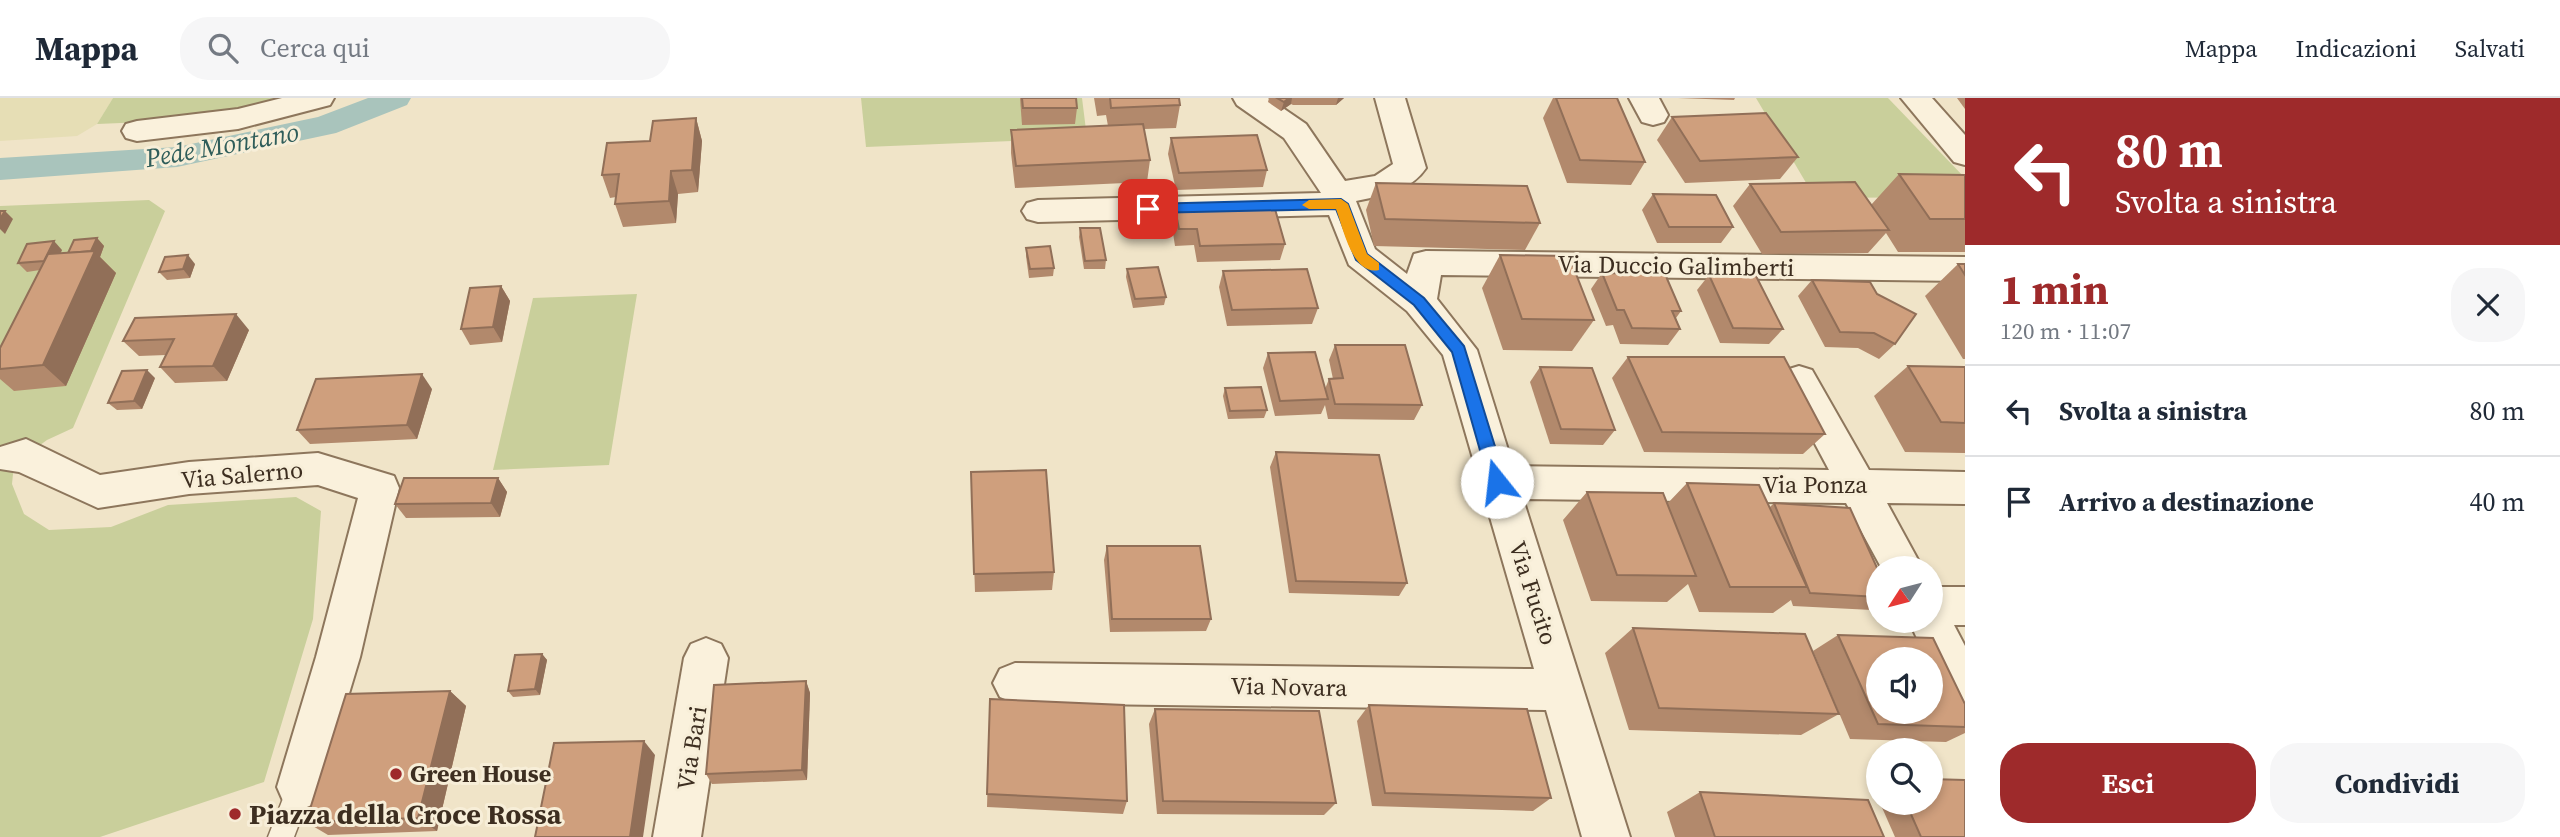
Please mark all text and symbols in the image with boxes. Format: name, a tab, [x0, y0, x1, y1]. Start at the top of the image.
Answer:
search box	[180, 17, 670, 80]
text: Mappa	[35, 26, 138, 71]
icon: search	[204, 29, 242, 67]
text: Cerca qui	[260, 30, 370, 66]
text: Mappa	[2185, 32, 2258, 65]
text: Indicazioni	[2296, 32, 2417, 65]
text: Salvati	[2455, 32, 2525, 65]
water label: Pede Montano	[141, 114, 302, 176]
text: 80 m	[2115, 116, 2223, 183]
icon: left	[2000, 126, 2091, 217]
pin	[1118, 179, 1178, 239]
text: Svolta a sinistra	[2115, 180, 2337, 224]
icon: arrive	[1129, 190, 1167, 228]
street label: Via Duccio Galimberti	[1557, 247, 1795, 284]
text: 1 min	[2000, 260, 2109, 318]
button: close	[2451, 268, 2525, 342]
text: 120 m · 11:07	[2000, 315, 2131, 347]
icon: left	[2000, 392, 2038, 430]
text: Svolta a sinistra	[2059, 393, 2247, 429]
text: 80 m	[2470, 393, 2525, 429]
position arrow	[1460, 445, 1534, 519]
street label: Via Salerno	[180, 453, 304, 496]
street label: Via Ponza	[1763, 468, 1868, 501]
icon: arrive	[2000, 483, 2038, 521]
text: Arrivo a destinazione	[2059, 484, 2314, 520]
text: 40 m	[2470, 484, 2525, 520]
street label: Via Fucito	[1501, 537, 1566, 649]
north arrow	[1866, 556, 1942, 634]
map controls	[1866, 556, 1943, 815]
button: sound	[1866, 647, 1943, 724]
street label: Via Novara	[1230, 669, 1349, 704]
street label: Via Bari	[669, 703, 714, 792]
button: search	[1866, 738, 1943, 815]
button: Esci	[2000, 743, 2256, 823]
button: Condividi	[2270, 743, 2525, 823]
place label: Green House	[410, 757, 551, 790]
marker: Green House	[388, 766, 404, 782]
place label: Piazza della Croce Rossa	[249, 795, 562, 833]
marker: Piazza della Croce Rossa	[227, 806, 243, 822]

